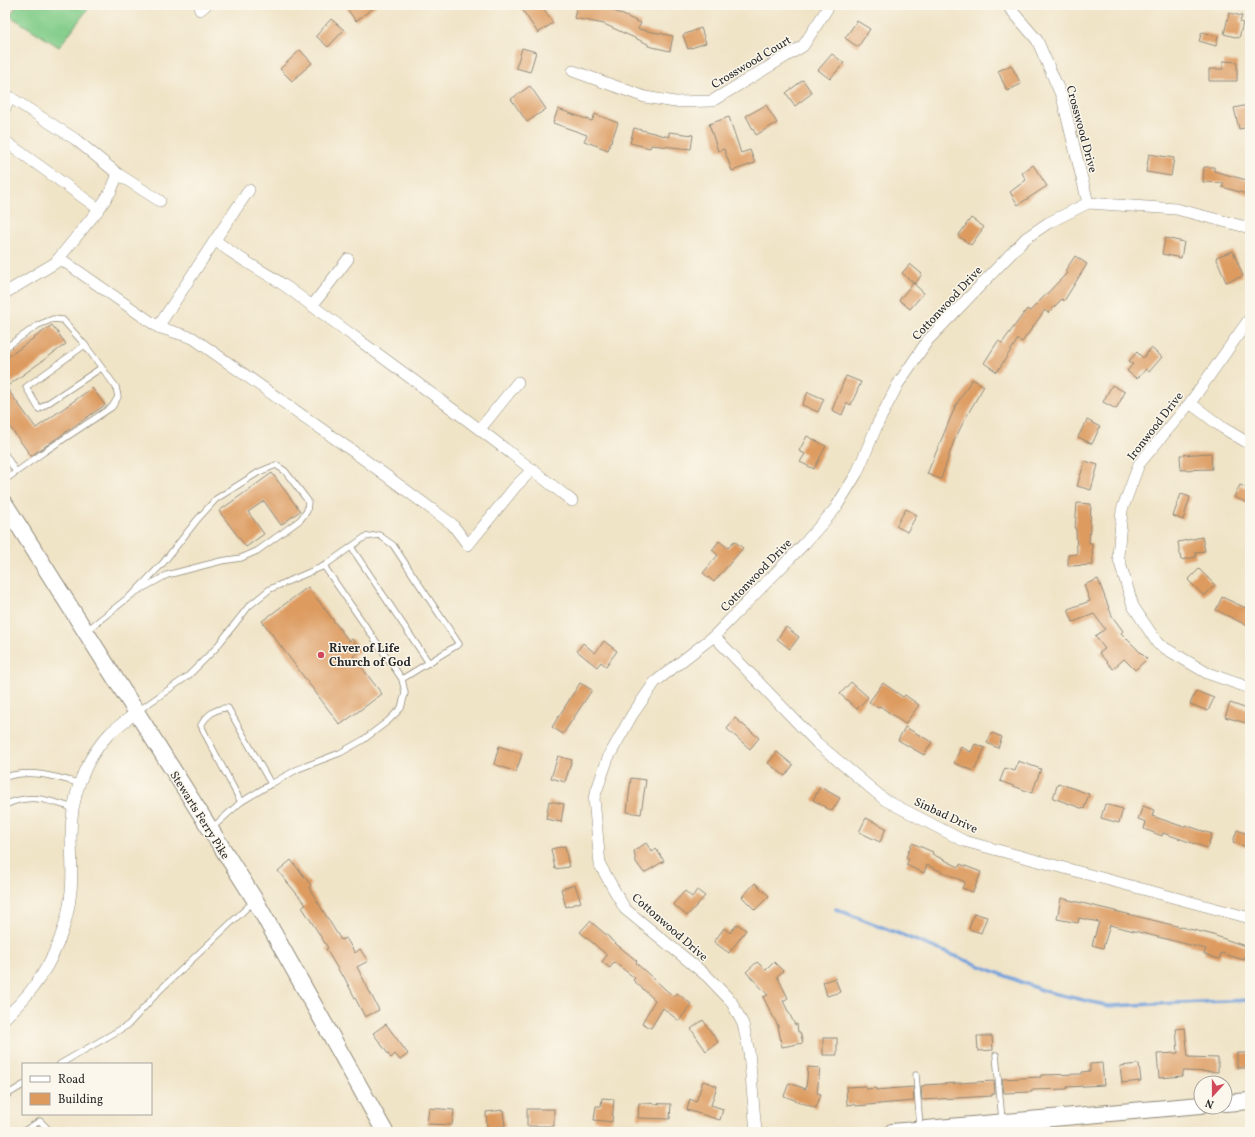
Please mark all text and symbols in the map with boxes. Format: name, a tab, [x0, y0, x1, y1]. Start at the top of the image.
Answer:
street label: Crosswood Court	[709, 33, 794, 93]
street label: Crosswood Drive	[1062, 84, 1100, 175]
street label: Cottonwood Drive	[909, 263, 986, 344]
street label: Ironwood Drive	[1124, 389, 1188, 464]
street label: Cottonwood Drive	[718, 535, 796, 616]
place label: River of Life Church of God	[329, 641, 411, 671]
marker: River of Life Church of God	[316, 650, 326, 660]
street label: Stewarts Ferry Pike	[166, 768, 233, 863]
street label: Sinbad Drive	[911, 794, 980, 838]
street label: Cottonwood Drive	[628, 890, 711, 965]
legend	[22, 1063, 152, 1115]
text: Road	[58, 1072, 85, 1088]
north arrow	[1193, 1075, 1233, 1115]
text: Building	[58, 1092, 103, 1108]
text: N	[1204, 1095, 1216, 1111]

